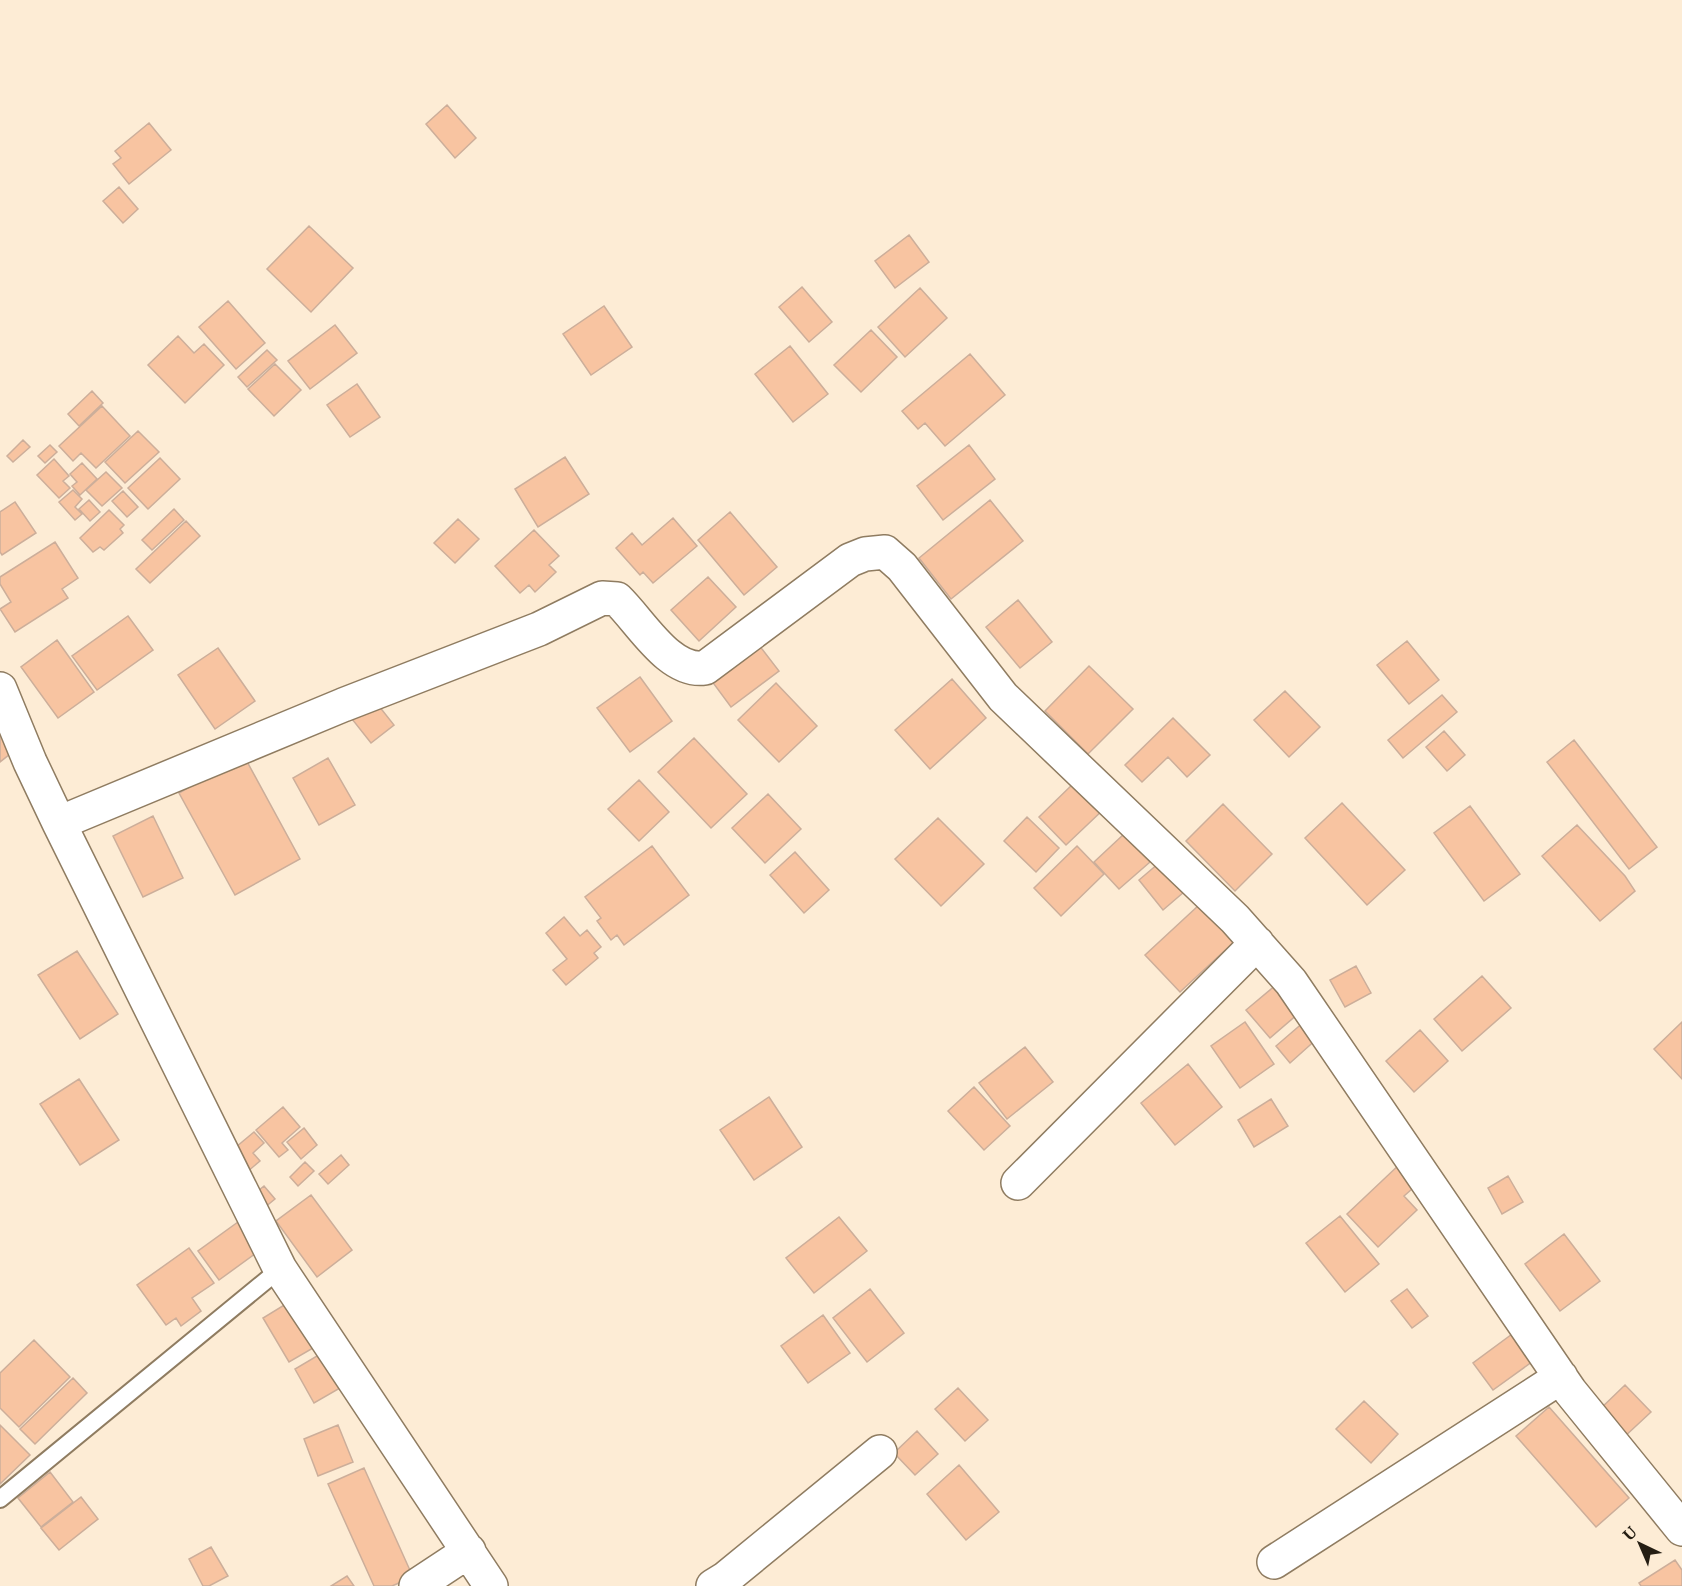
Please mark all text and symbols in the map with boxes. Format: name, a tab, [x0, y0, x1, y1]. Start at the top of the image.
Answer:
north arrow	[1610, 1514, 1670, 1574]
text: U	[1618, 1522, 1641, 1545]

